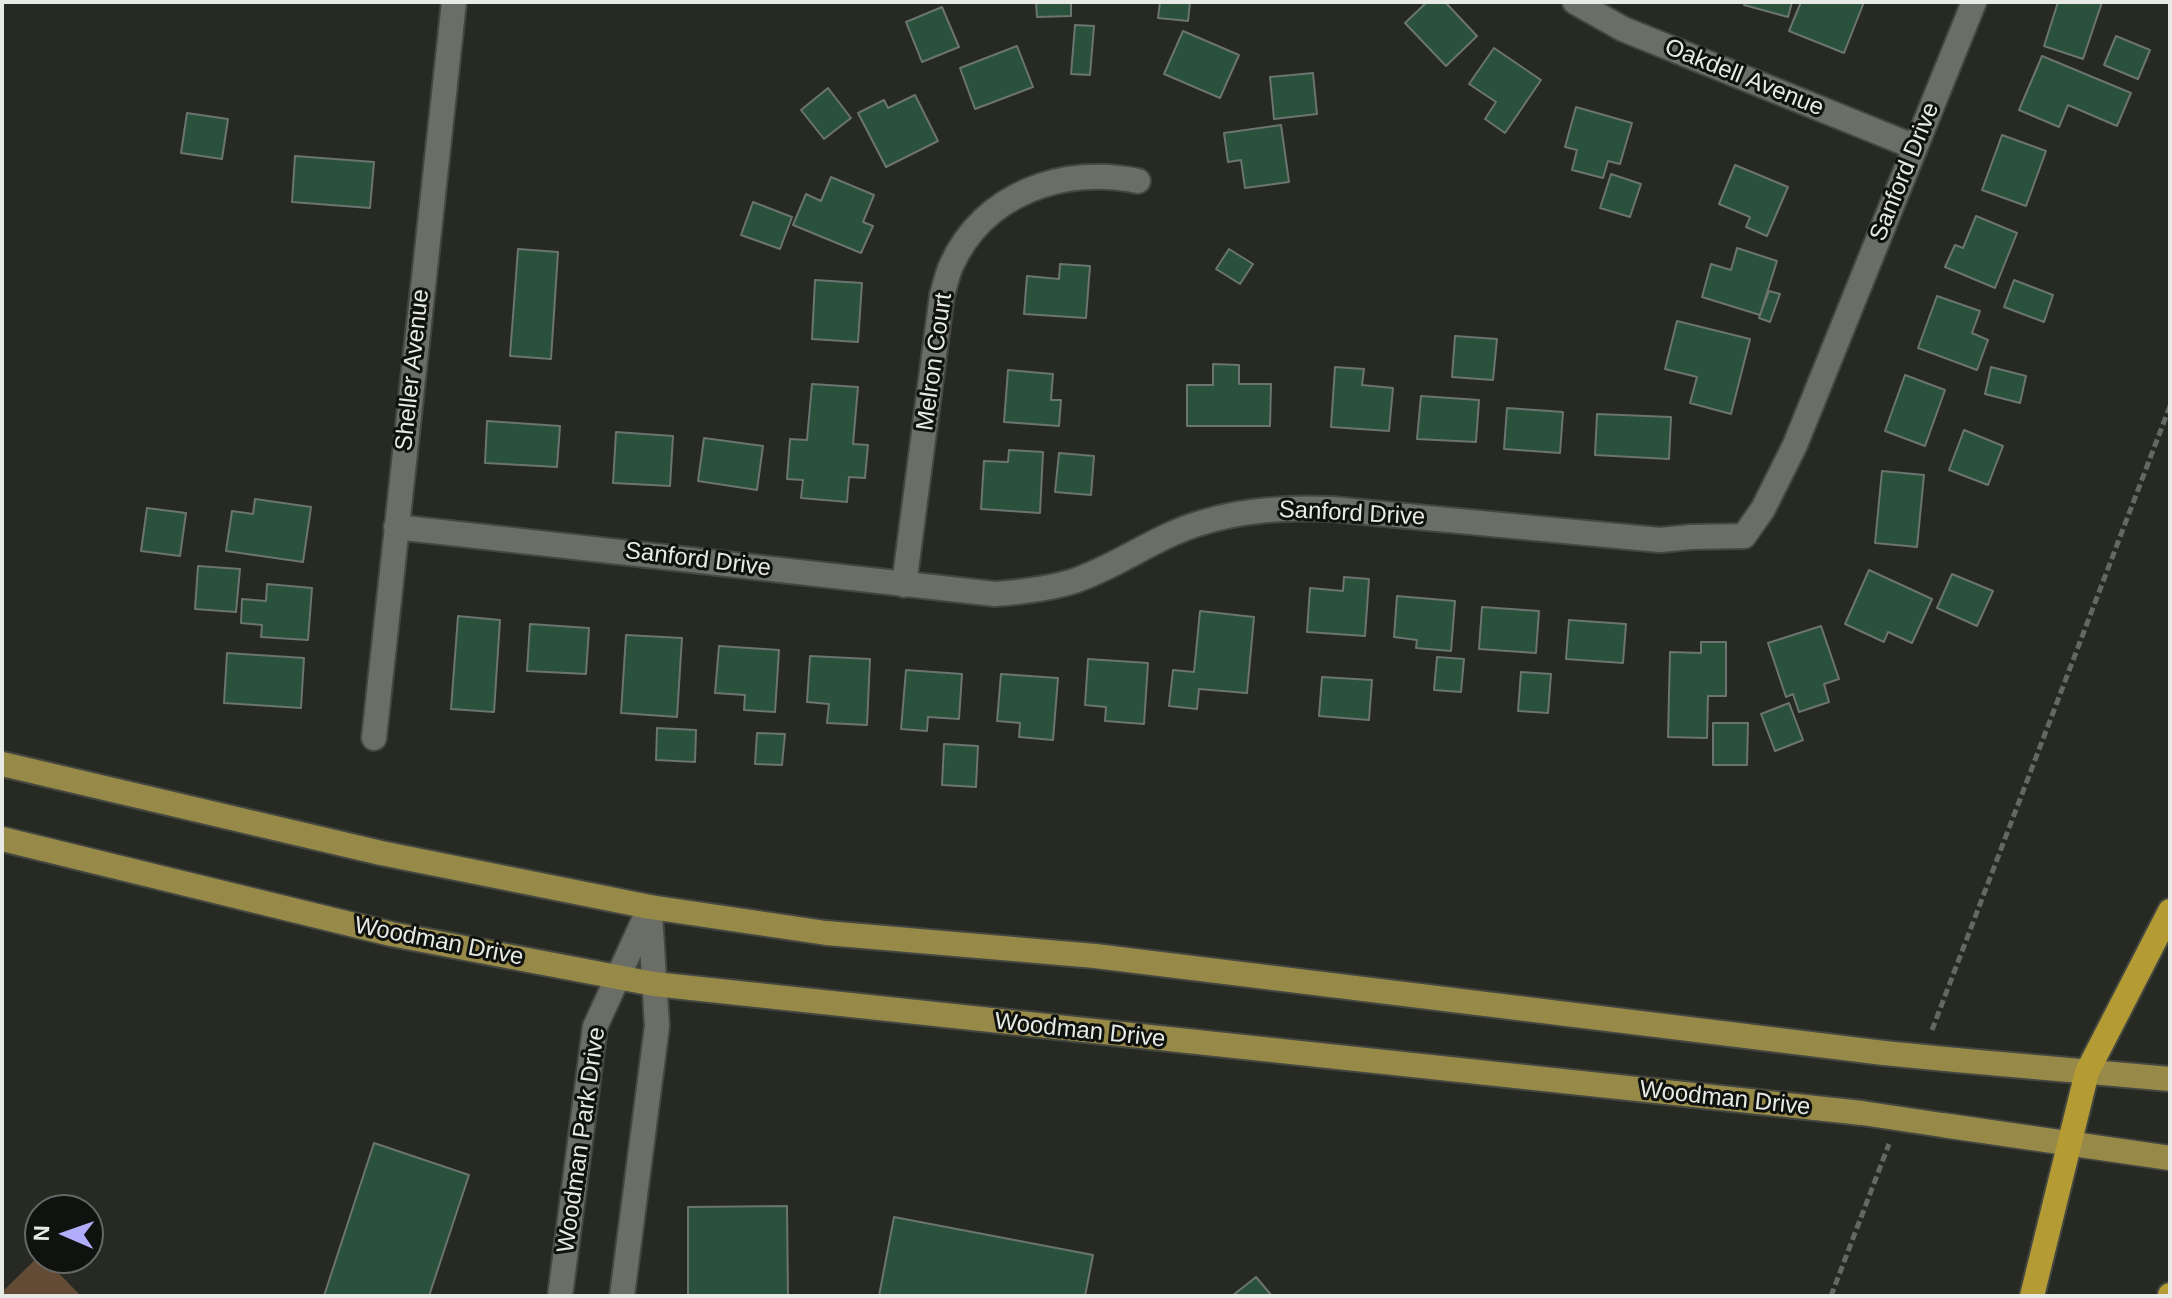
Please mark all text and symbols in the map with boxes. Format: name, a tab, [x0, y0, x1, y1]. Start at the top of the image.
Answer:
street label: Oakdell Avenue	[1660, 33, 1828, 123]
street label: Sanford Drive	[1864, 99, 1946, 245]
street label: Sheller Avenue	[390, 288, 436, 452]
street label: Melron Court	[911, 291, 959, 433]
street label: Sanford Drive	[1278, 496, 1426, 532]
street label: Sanford Drive	[623, 537, 773, 583]
street label: Woodman Drive	[352, 911, 526, 973]
street label: Woodman Drive	[993, 1008, 1167, 1054]
street label: Woodman Park Drive	[552, 1025, 612, 1255]
street label: Woodman Drive	[1638, 1076, 1812, 1122]
north arrow	[24, 1194, 104, 1274]
text: N	[29, 1225, 54, 1242]

